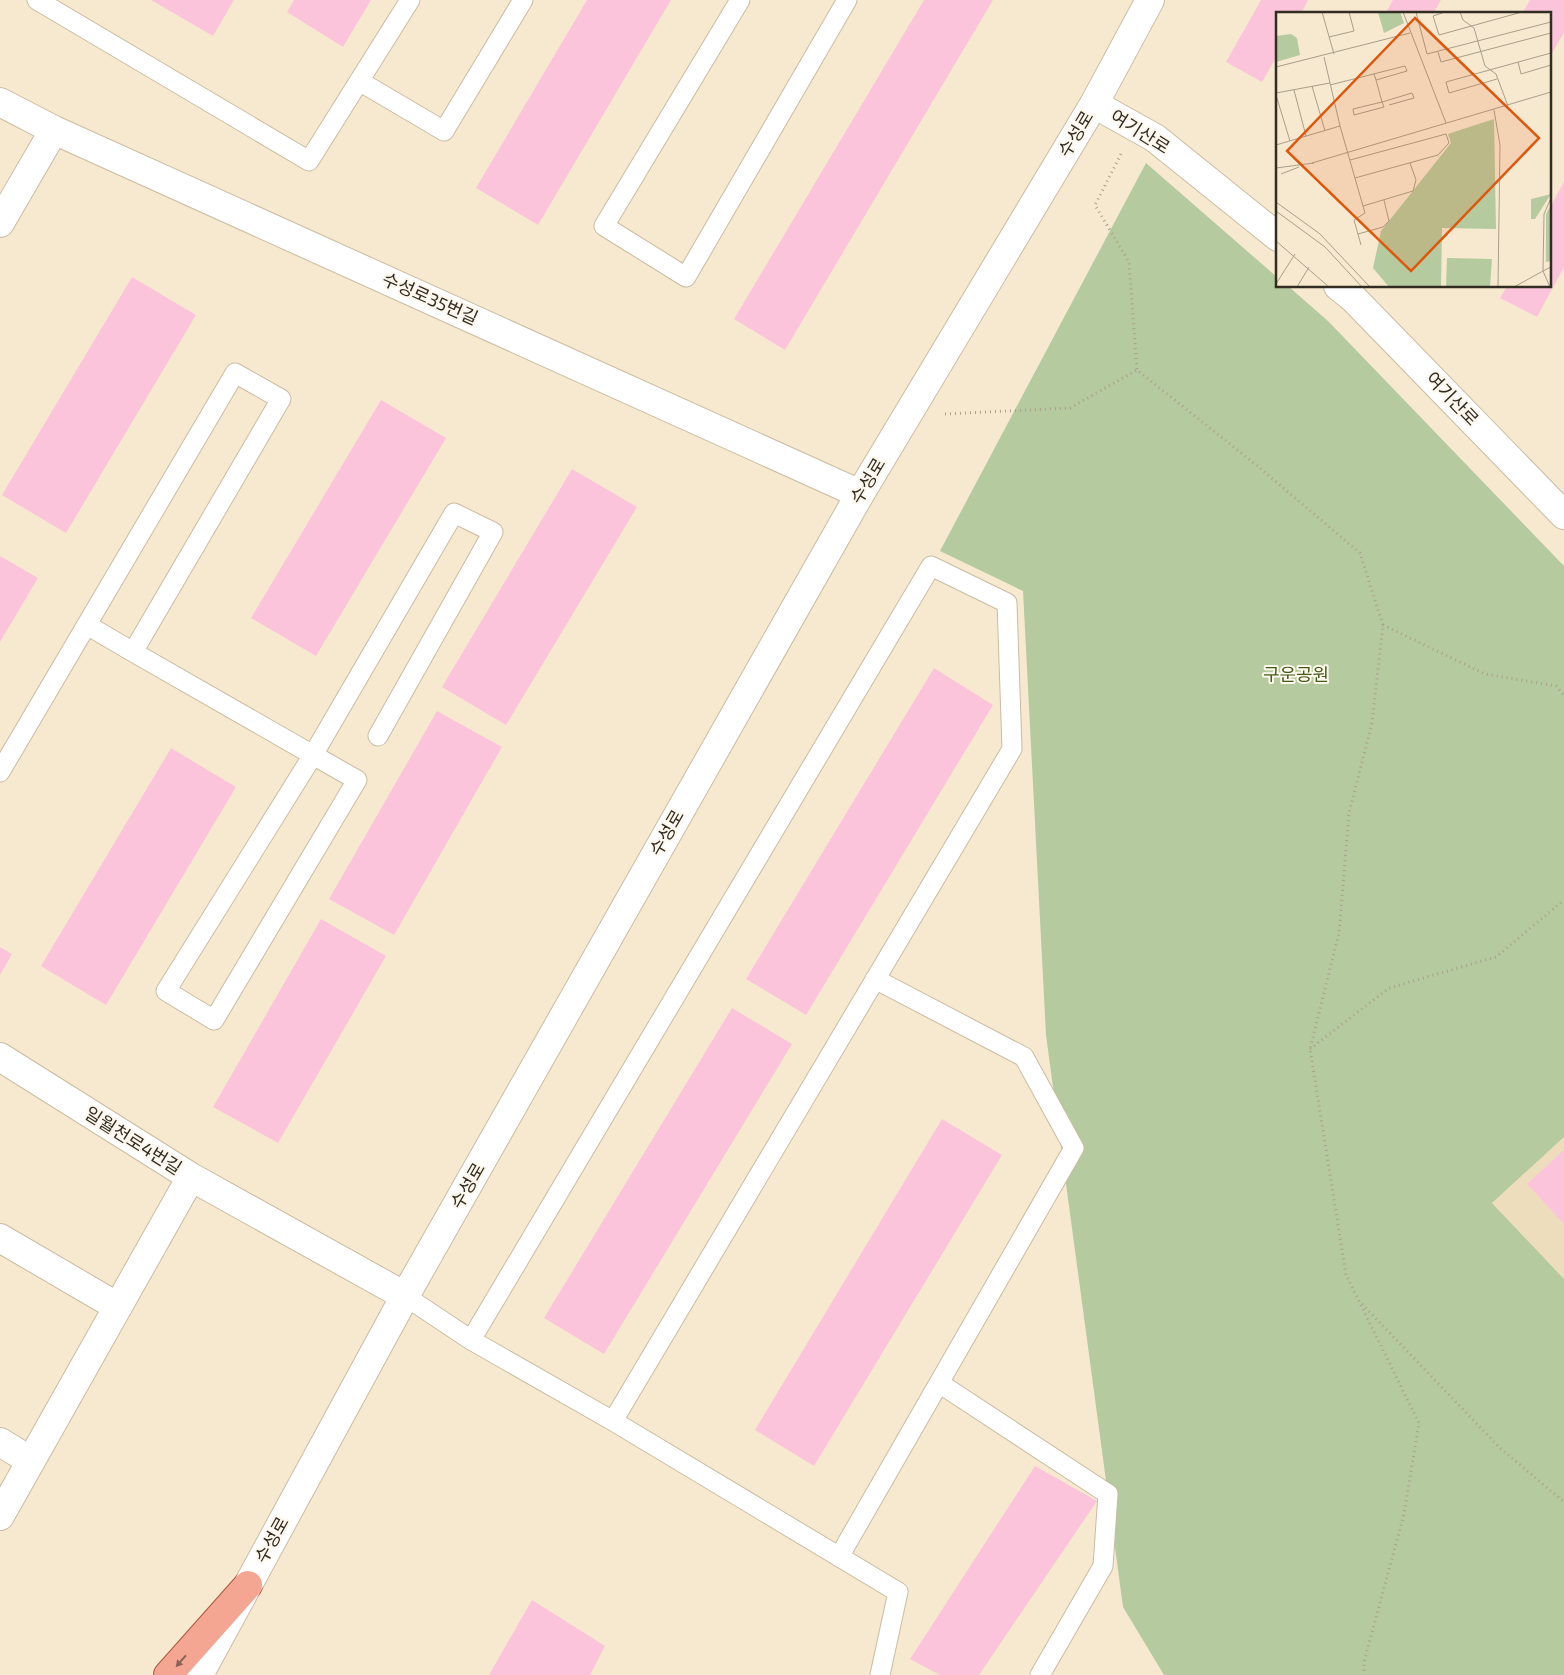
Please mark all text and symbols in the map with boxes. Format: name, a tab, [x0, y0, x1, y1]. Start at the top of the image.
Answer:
inset map	[1276, 12, 1552, 288]
street label: 여기산로	[1107, 104, 1174, 158]
street label: 수성로	[1053, 107, 1097, 160]
street label: 수성로35번길	[379, 267, 482, 329]
street label: 여기산로	[1422, 367, 1484, 430]
street label: 수성로	[845, 454, 889, 507]
park label: 구운공원	[1263, 663, 1329, 685]
street label: 수성로	[644, 805, 688, 860]
street label: 일월천로4번길	[81, 1102, 186, 1179]
street label: 수성로	[445, 1158, 489, 1213]
street label: 수성로	[249, 1512, 293, 1567]
one-way arrow	[175, 1654, 187, 1666]

